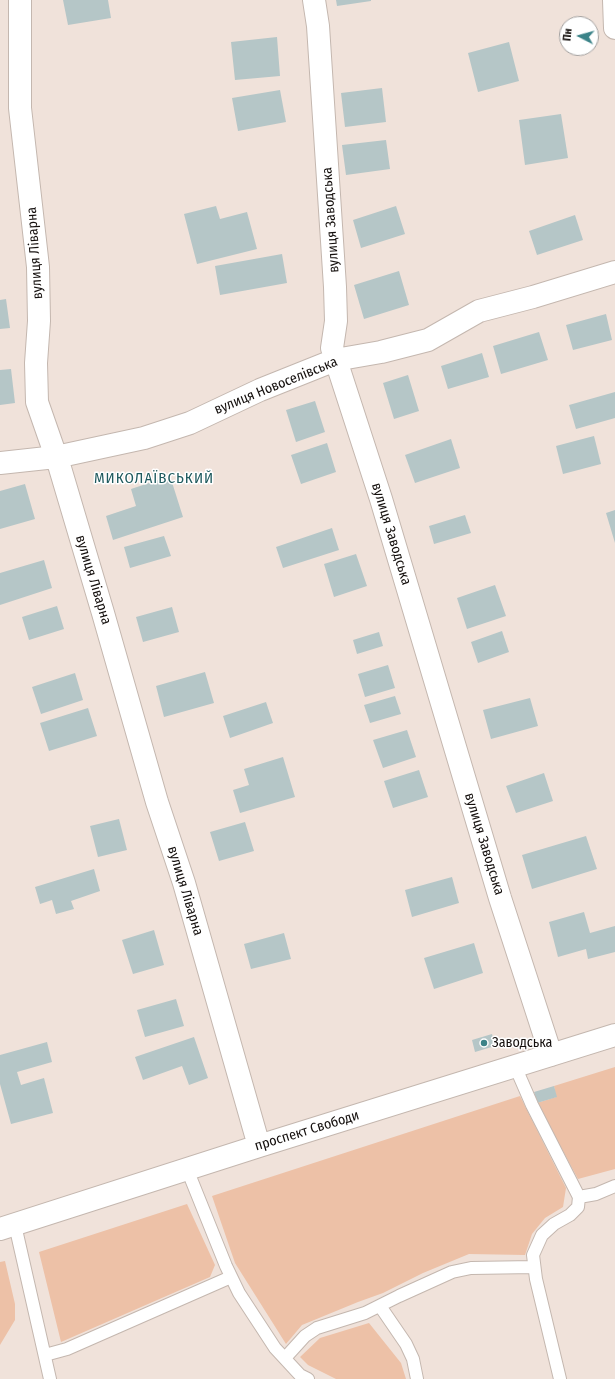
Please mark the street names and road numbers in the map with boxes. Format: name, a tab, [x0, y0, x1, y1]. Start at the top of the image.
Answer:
street label: вулиця Заводська	[319, 167, 343, 273]
street label: вулиця Ліварна	[23, 206, 47, 300]
street label: вулиця Новоселівська	[212, 354, 340, 418]
street label: вулиця Заводська	[368, 481, 414, 587]
street label: вулиця Ліварна	[71, 533, 115, 627]
street label: вулиця Заводська	[461, 791, 507, 897]
street label: вулиця Ліварна	[163, 844, 207, 938]
street label: проспект Свободи	[253, 1107, 361, 1155]

